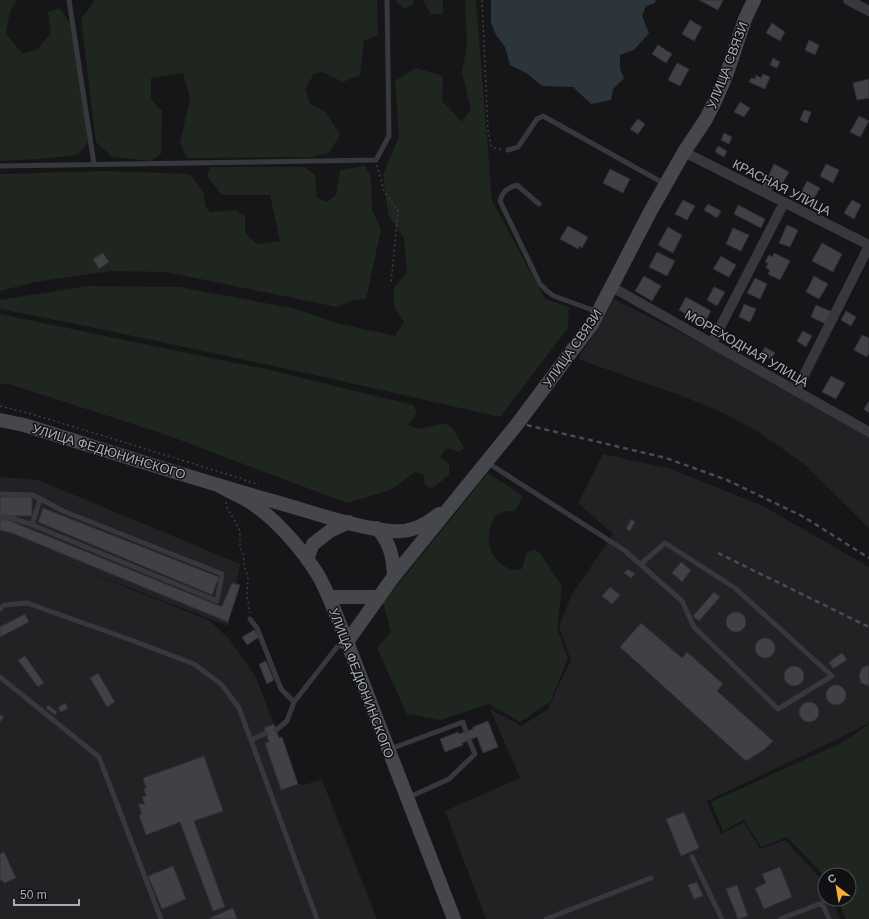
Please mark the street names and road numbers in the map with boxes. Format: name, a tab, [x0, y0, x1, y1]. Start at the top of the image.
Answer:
street label: УЛИЦА СВЯЗИ	[704, 20, 751, 111]
street label: КРАСНАЯ УЛИЦА	[730, 156, 834, 219]
street label: УЛИЦА СВЯЗИ	[540, 306, 605, 390]
street label: МОРЕХОДНАЯ УЛИЦА	[682, 307, 811, 390]
street label: УЛИЦА ФЕДЮНИНСКОГО	[30, 421, 187, 482]
street label: УЛИЦА ФЕДЮНИНСКОГО	[326, 606, 397, 760]

